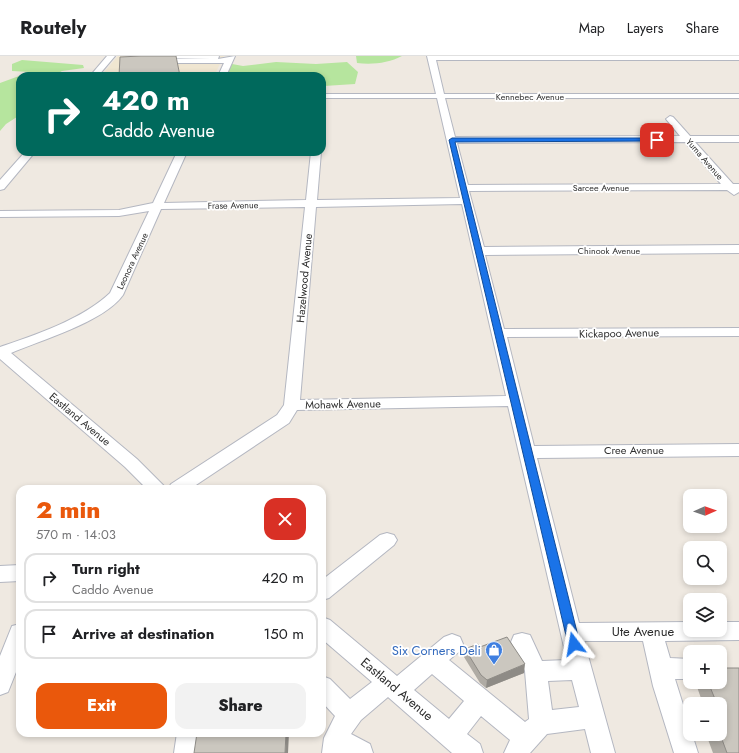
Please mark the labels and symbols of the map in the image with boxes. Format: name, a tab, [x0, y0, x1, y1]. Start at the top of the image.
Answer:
street label: Kennebec Avenue	[496, 90, 565, 103]
pin	[640, 123, 674, 157]
street label: Yuma Avenue	[683, 135, 727, 183]
street label: Sarcee Avenue	[573, 181, 630, 194]
street label: Frase Avenue	[208, 198, 259, 212]
street label: Leonora Avenue	[113, 230, 151, 292]
street label: Hazelwood Avenue	[292, 232, 316, 323]
street label: Chinook Avenue	[578, 244, 641, 257]
street label: Kickapoo Avenue	[579, 324, 660, 342]
street label: Eastland Avenue	[46, 388, 114, 450]
street label: Mohawk Avenue	[305, 395, 381, 413]
street label: Cree Avenue	[604, 442, 664, 458]
north arrow	[683, 489, 727, 533]
street label: Ute Avenue	[612, 622, 674, 641]
position arrow	[553, 623, 595, 665]
shop icon: Six Corners Deli	[484, 640, 504, 665]
place label: Six Corners Deli	[392, 641, 481, 660]
street label: Eastland Avenue	[357, 653, 438, 725]

